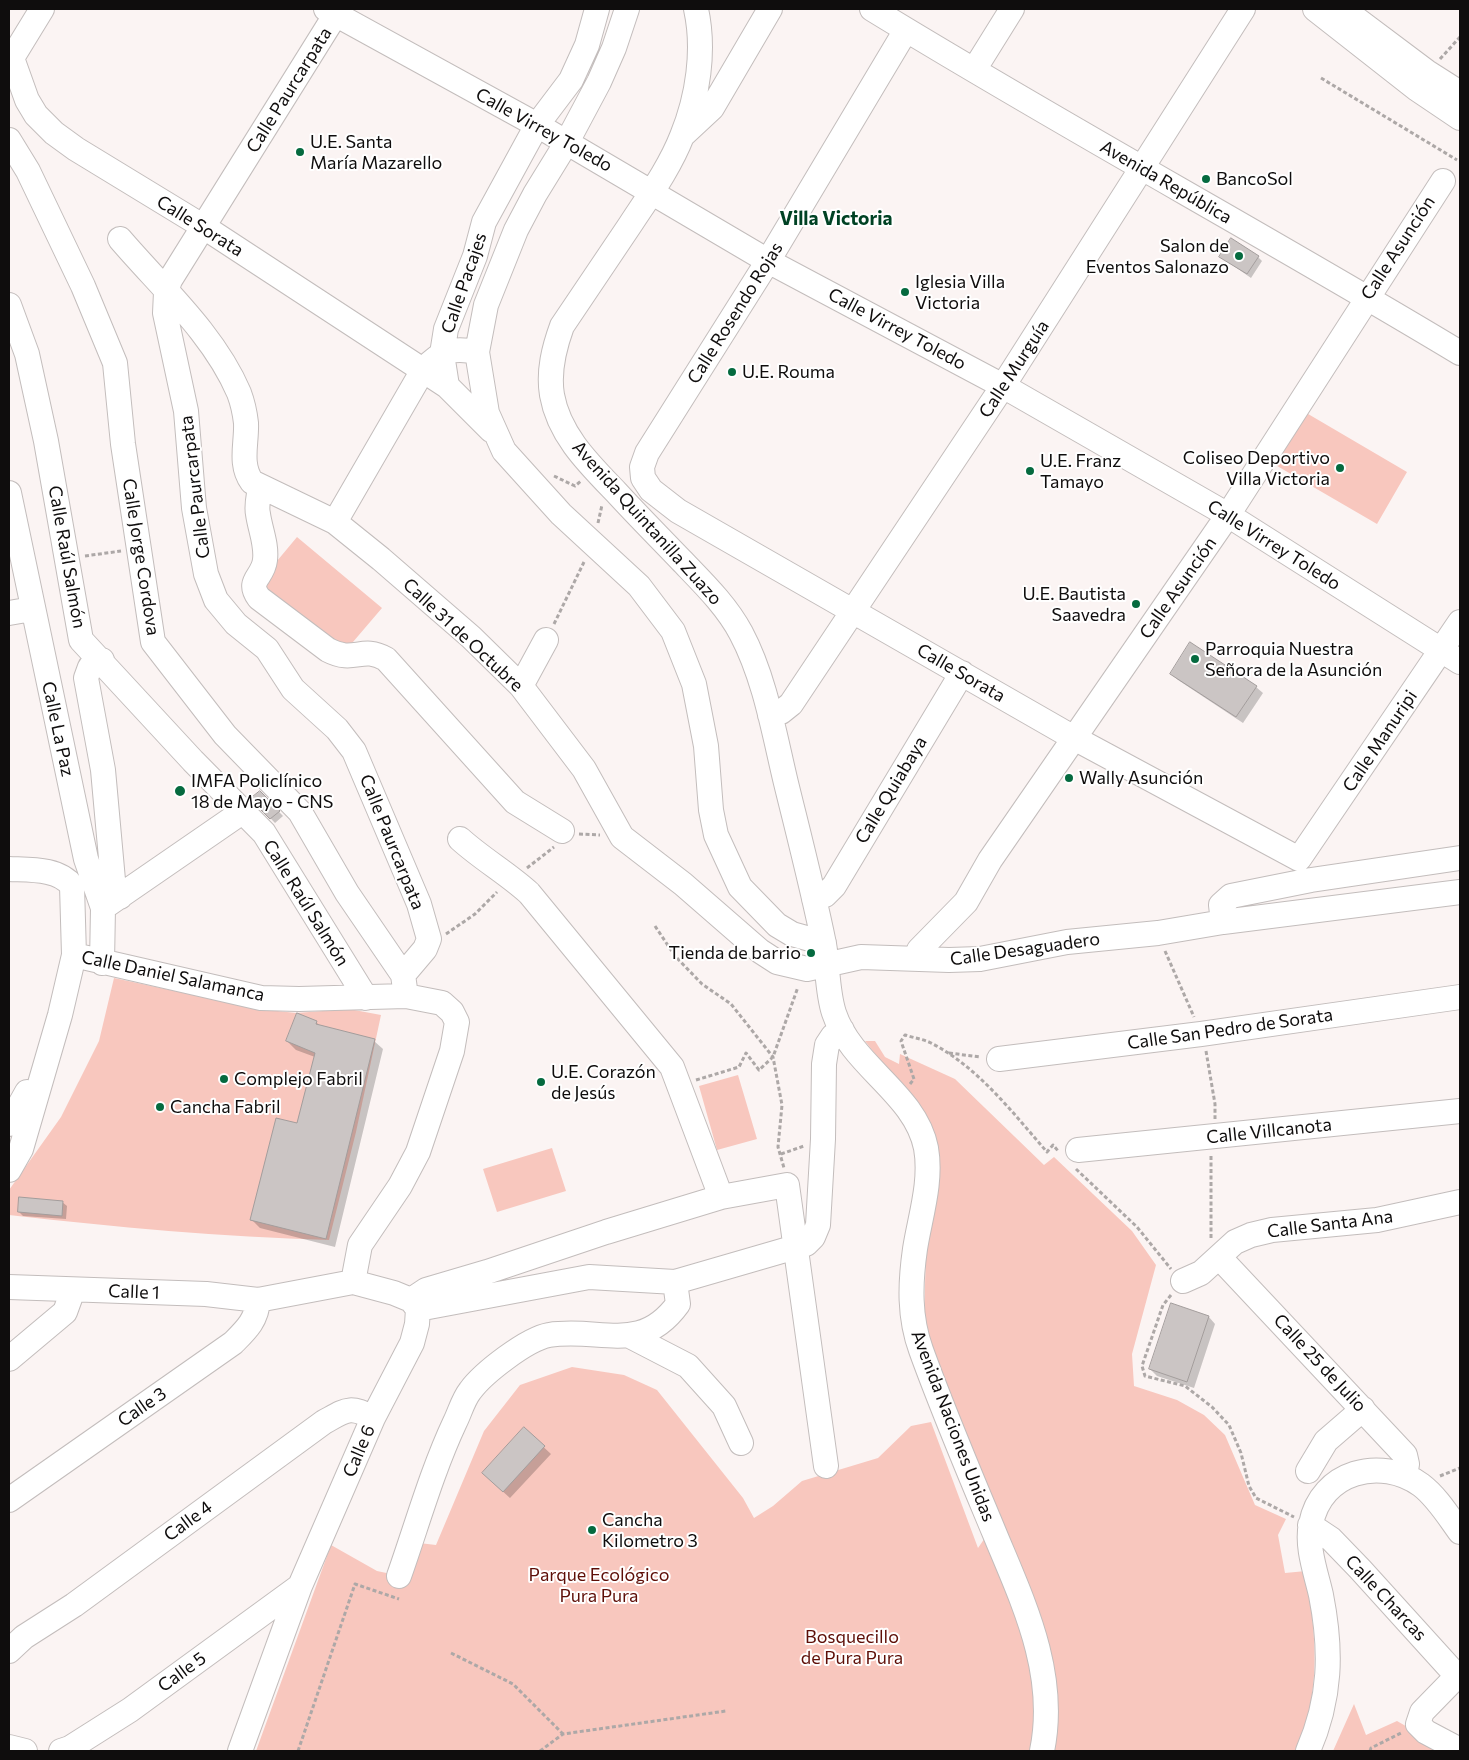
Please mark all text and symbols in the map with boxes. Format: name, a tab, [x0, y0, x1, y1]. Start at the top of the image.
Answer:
street label: Calle Paurcarpata	[242, 23, 336, 157]
street label: Calle Virrey Toledo	[472, 83, 616, 177]
place label: U.E. Santa María Mazarello	[310, 131, 442, 173]
street label: Avenida República	[1096, 136, 1236, 228]
marker: U.E. Santa María Mazarello	[294, 146, 306, 158]
place label: BancoSol	[1216, 168, 1293, 190]
marker: BancoSol	[1200, 173, 1212, 185]
street label: Calle Sorata	[153, 191, 247, 261]
street label: Calle Asunción	[1356, 192, 1440, 304]
district label: Villa Victoria	[779, 208, 893, 230]
street label: Calle Pacajes	[437, 230, 491, 336]
place label: Salon de Eventos Salonazo	[1086, 235, 1229, 278]
street label: Calle Rosendo Rojas	[683, 238, 787, 388]
marker: Salon de Eventos Salonazo	[1233, 250, 1245, 262]
place label: Iglesia Villa Victoria	[915, 271, 1005, 314]
street label: Calle Virrey Toledo	[824, 284, 970, 374]
marker: Iglesia Villa Victoria	[899, 286, 911, 298]
street label: Calle Murguía	[974, 316, 1054, 422]
place label: U.E. Rouma	[742, 361, 835, 383]
marker: U.E. Rouma	[726, 366, 738, 378]
street label: Calle Paurcarpata	[176, 414, 214, 560]
street label: Avenida Quintanilla Zuazo	[568, 437, 726, 609]
place label: Coliseo Deportivo Villa Victoria	[1183, 447, 1330, 489]
place label: U.E. Franz Tamayo	[1040, 450, 1121, 492]
marker: Coliseo Deportivo Villa Victoria	[1334, 462, 1346, 474]
marker: U.E. Franz Tamayo	[1024, 465, 1036, 477]
street label: Calle Jorge Cordova	[118, 477, 164, 637]
street label: Calle Raúl Salmón	[44, 484, 90, 630]
street label: Calle Virrey Toledo	[1203, 495, 1345, 595]
street label: Calle Asunción	[1135, 533, 1221, 643]
street label: Calle 31 de Octubre	[398, 574, 528, 696]
place label: U.E. Bautista Saavedra	[1023, 583, 1126, 626]
marker: U.E. Bautista Saavedra	[1130, 598, 1142, 610]
place label: Parroquia Nuestra Señora de la Asunción	[1205, 638, 1382, 681]
street label: Calle Sorata	[913, 639, 1009, 707]
marker: Parroquia Nuestra Señora de la Asunción	[1189, 653, 1201, 665]
street label: Calle La Paz	[37, 679, 79, 779]
street label: Calle Manuripi	[1338, 686, 1422, 796]
street label: Calle Quiabaya	[851, 733, 931, 847]
place label: Wally Asunción	[1079, 767, 1203, 789]
place label: IMFA Policlínico 18 de Mayo - CNS	[191, 770, 333, 812]
street label: Calle Paurcarpata	[355, 771, 429, 913]
marker: Wally Asunción	[1063, 772, 1075, 784]
marker: IMFA Policlínico 18 de Mayo - CNS	[173, 784, 187, 798]
street label: Calle Raúl Salmón	[259, 836, 353, 970]
street label: Calle Desaguadero	[949, 928, 1101, 970]
place label: Tienda de barrio	[669, 942, 801, 964]
street label: Calle Daniel Salamanca	[79, 946, 267, 1006]
marker: Tienda de barrio	[805, 947, 817, 959]
street label: Calle San Pedro de Sorata	[1126, 1004, 1334, 1054]
place label: U.E. Corazón de Jesús	[551, 1061, 656, 1104]
place label: Complejo Fabril	[234, 1068, 363, 1090]
marker: Complejo Fabril	[218, 1073, 230, 1085]
marker: U.E. Corazón de Jesús	[535, 1076, 547, 1088]
place label: Cancha Fabril	[170, 1096, 281, 1118]
marker: Cancha Fabril	[154, 1101, 166, 1113]
street label: Calle Villcanota	[1205, 1114, 1333, 1148]
street label: Calle Santa Ana	[1266, 1206, 1394, 1242]
street label: Calle 1	[108, 1280, 160, 1304]
street label: Calle 25 de Julio	[1269, 1309, 1371, 1417]
street label: Avenida Naciones Unidas	[907, 1327, 999, 1525]
street label: Calle 3	[114, 1383, 170, 1431]
street label: Calle 6	[338, 1422, 380, 1480]
street label: Calle 4	[160, 1496, 216, 1546]
place label: Cancha Kilometro 3	[602, 1509, 698, 1552]
marker: Cancha Kilometro 3	[586, 1524, 598, 1536]
street label: Calle Charcas	[1341, 1551, 1431, 1645]
park label: Parque Ecológico Pura Pura	[529, 1564, 669, 1606]
park label: Bosquecillo de Pura Pura	[801, 1626, 903, 1668]
street label: Calle 5	[154, 1647, 210, 1697]

